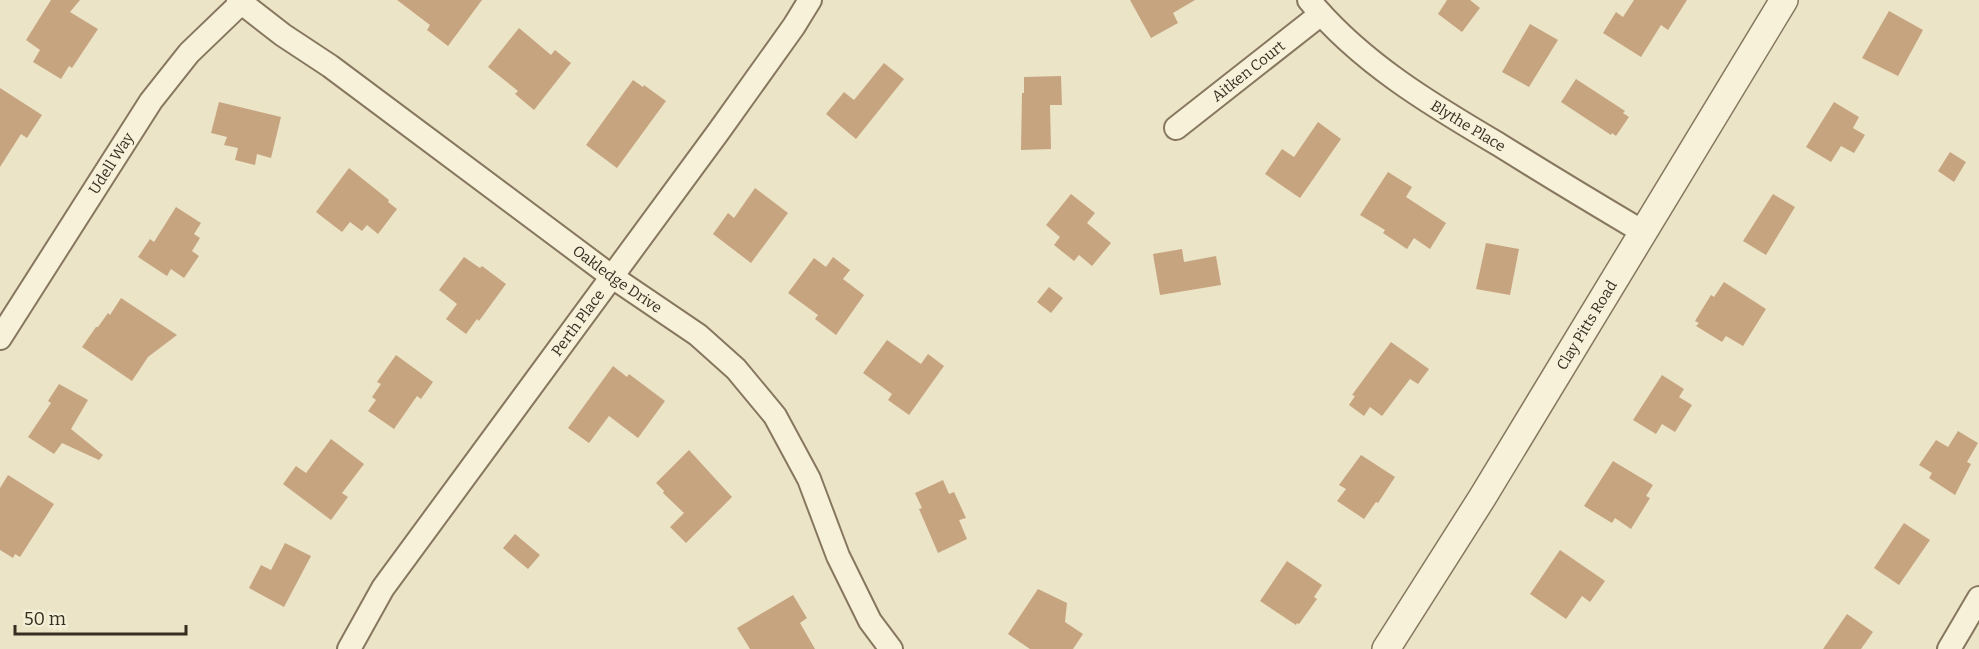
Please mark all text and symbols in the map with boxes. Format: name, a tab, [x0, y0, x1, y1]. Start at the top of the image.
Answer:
street label: Aitken Court	[1208, 36, 1289, 105]
street label: Blythe Place	[1427, 96, 1509, 155]
street label: Udell Way	[85, 129, 138, 198]
street label: Oakledge Drive	[569, 241, 665, 317]
street label: Clay Pitts Road	[1553, 277, 1621, 373]
street label: Perth Place	[548, 286, 608, 360]
scale bar	[15, 598, 186, 636]
text: 50 m	[24, 608, 66, 630]

